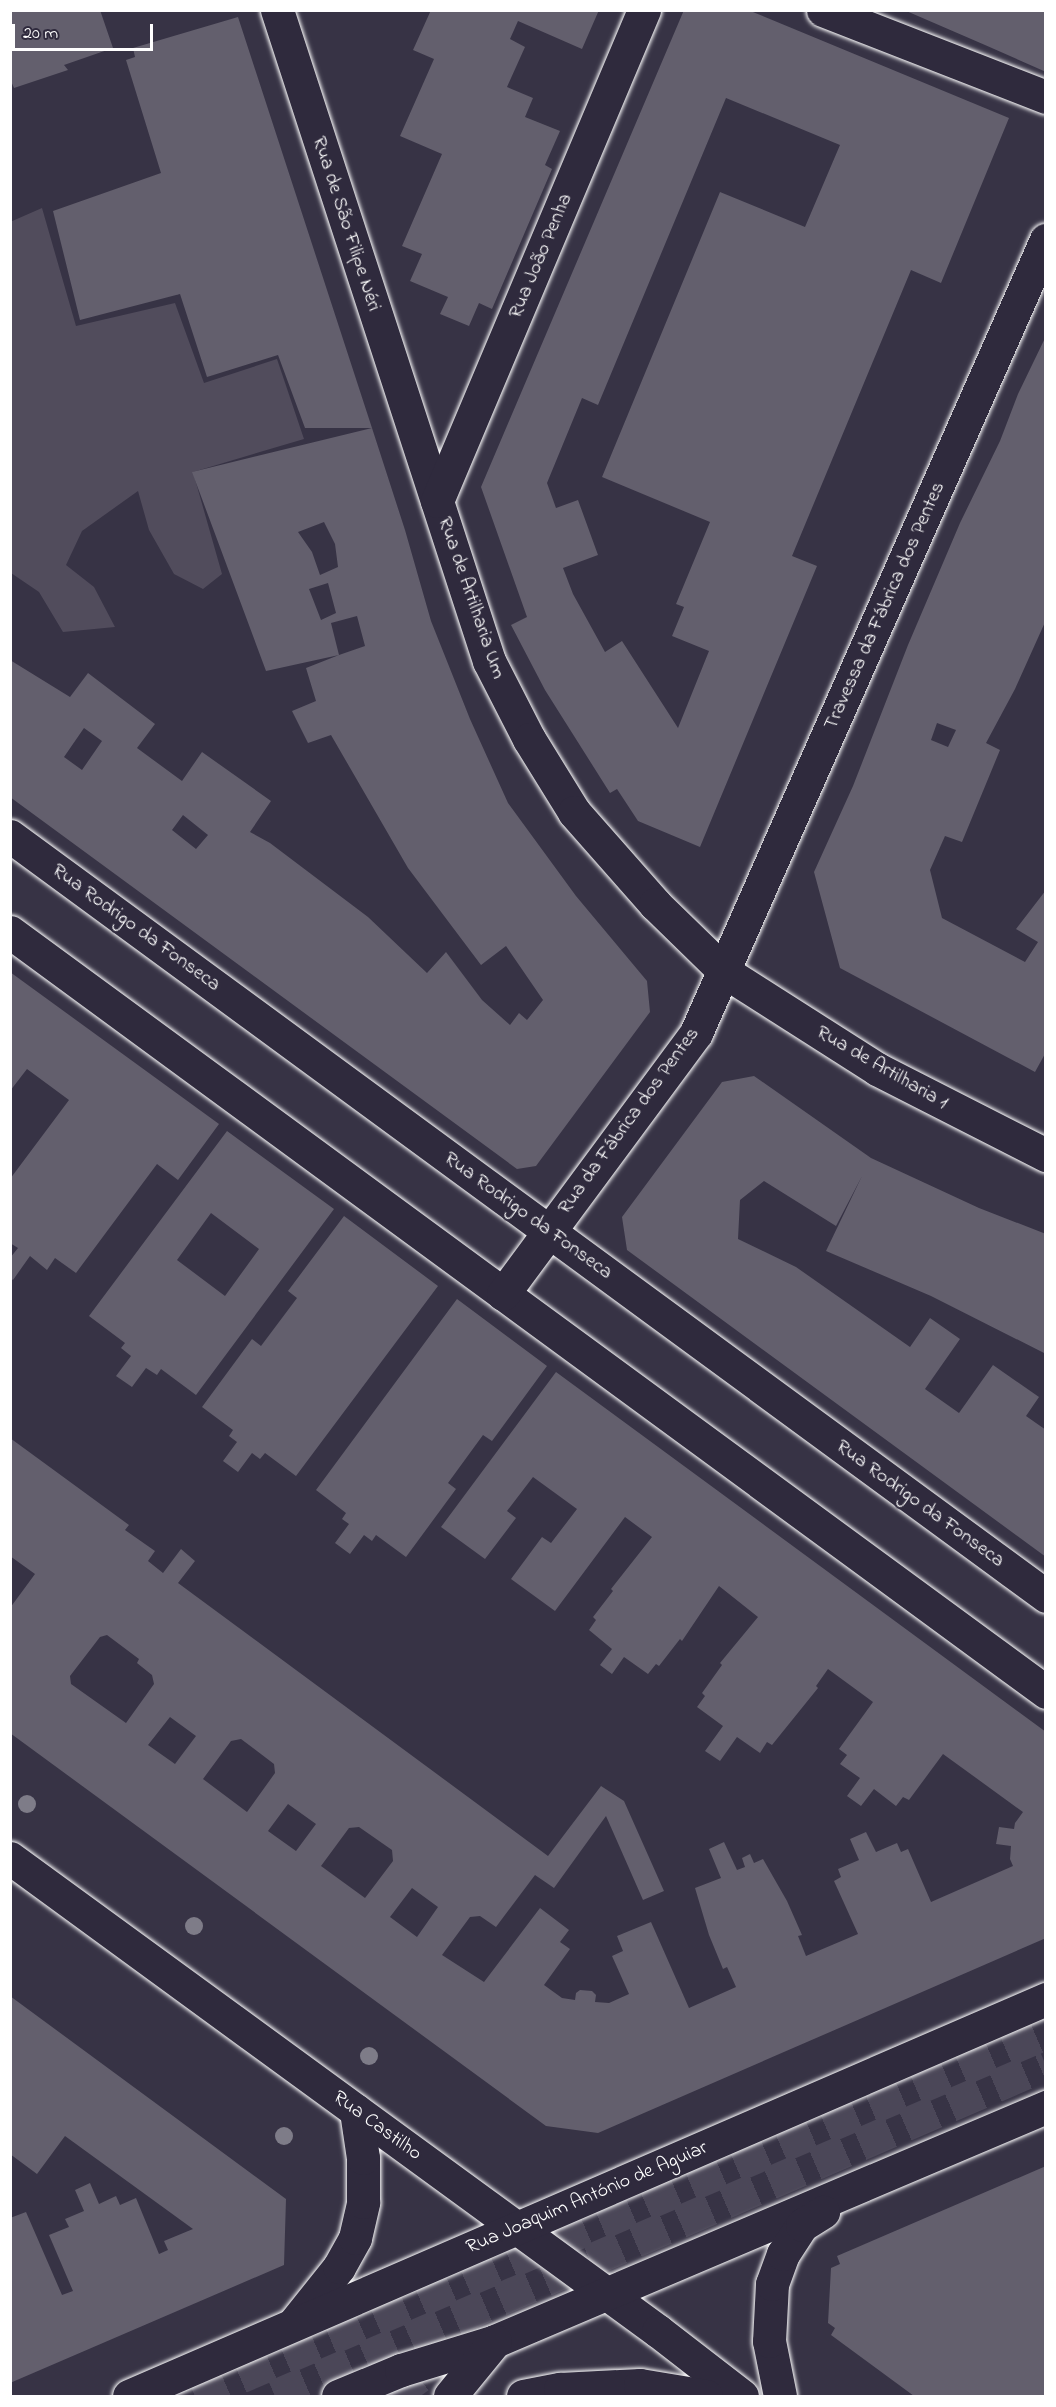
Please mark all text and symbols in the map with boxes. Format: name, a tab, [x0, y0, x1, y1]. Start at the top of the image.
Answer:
scale bar	[15, 12, 156, 50]
text: 20 m	[23, 21, 58, 47]
street label: Rua de São Filipe Néri	[306, 134, 386, 314]
street label: Rua João Penha	[504, 190, 578, 322]
street label: Travessa da Fábrica dos Pentes	[819, 478, 951, 734]
street label: Rua de Artilharia Um	[432, 514, 510, 682]
street label: Rua Rodrigo da Fonseca	[47, 859, 225, 997]
street label: Rua de Artilharia 1	[812, 1021, 952, 1115]
street label: Rua da Fábrica dos Pentes	[553, 1023, 705, 1219]
street label: Rua Rodrigo da Fonseca	[439, 1147, 617, 1285]
street label: Rua Rodrigo da Fonseca	[831, 1435, 1009, 1573]
street label: Rua Castilho	[328, 2086, 426, 2166]
street label: Rua Joaquim António de Aguiar	[463, 2136, 711, 2260]

